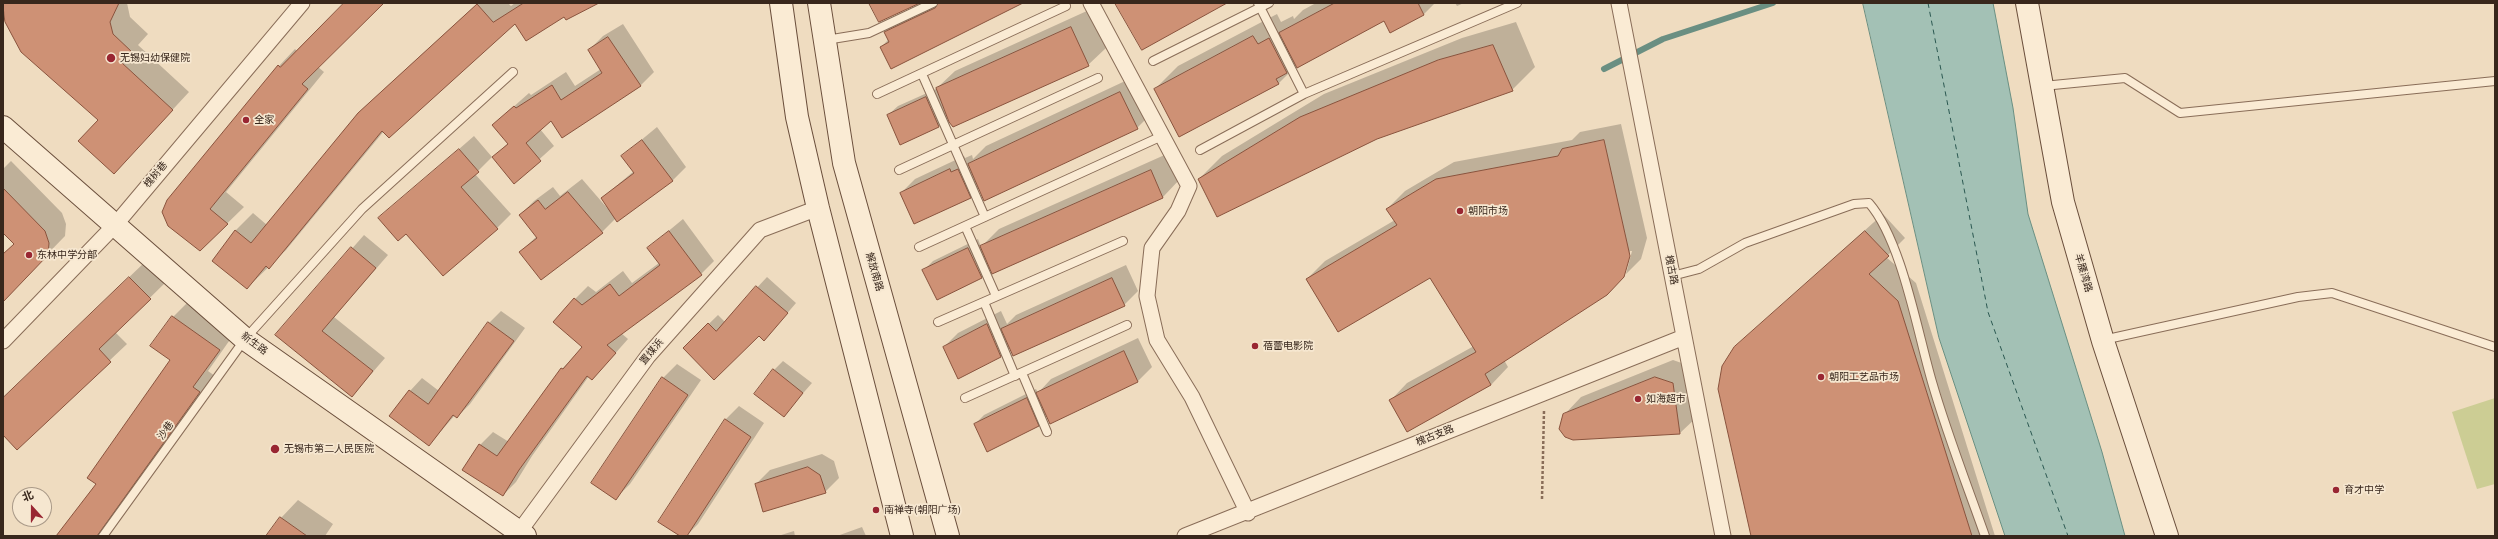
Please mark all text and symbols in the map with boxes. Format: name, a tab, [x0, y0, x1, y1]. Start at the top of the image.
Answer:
marker: 无锡妇幼保健院	[105, 52, 117, 64]
place label: 无锡妇幼保健院	[120, 52, 190, 64]
place label: 全家	[254, 114, 274, 126]
marker: 全家	[241, 115, 251, 125]
street label: 槐树巷	[142, 160, 170, 190]
place label: 朝阳市场	[1468, 205, 1508, 217]
marker: 朝阳市场	[1455, 206, 1465, 216]
place label: 东林中学分部	[37, 249, 97, 261]
marker: 东林中学分部	[24, 250, 34, 260]
street label: 解放南路	[863, 251, 885, 293]
street label: 羊腰湾路	[2072, 252, 2094, 294]
street label: 槐古路	[1662, 254, 1680, 286]
street label: 新生路	[238, 330, 270, 358]
street label: 置煤浜	[638, 337, 666, 367]
place label: 蓓蕾电影院	[1263, 340, 1313, 352]
marker: 蓓蕾电影院	[1250, 341, 1260, 351]
place label: 朝阳工艺品市场	[1829, 371, 1899, 383]
marker: 朝阳工艺品市场	[1816, 372, 1826, 382]
place label: 如海超市	[1646, 393, 1686, 405]
marker: 如海超市	[1633, 394, 1643, 404]
street label: 沙巷	[155, 419, 177, 443]
street label: 槐古支路	[1414, 423, 1456, 449]
marker: 无锡市第二人民医院	[269, 443, 281, 455]
place label: 无锡市第二人民医院	[284, 443, 374, 455]
place label: 育才中学	[2344, 484, 2384, 496]
marker: 育才中学	[2331, 485, 2341, 495]
north arrow	[12, 487, 52, 527]
text: 北	[20, 487, 36, 505]
place label: 南禅寺(朝阳广场)	[884, 504, 961, 516]
marker: 南禅寺(朝阳广场)	[871, 505, 881, 515]

